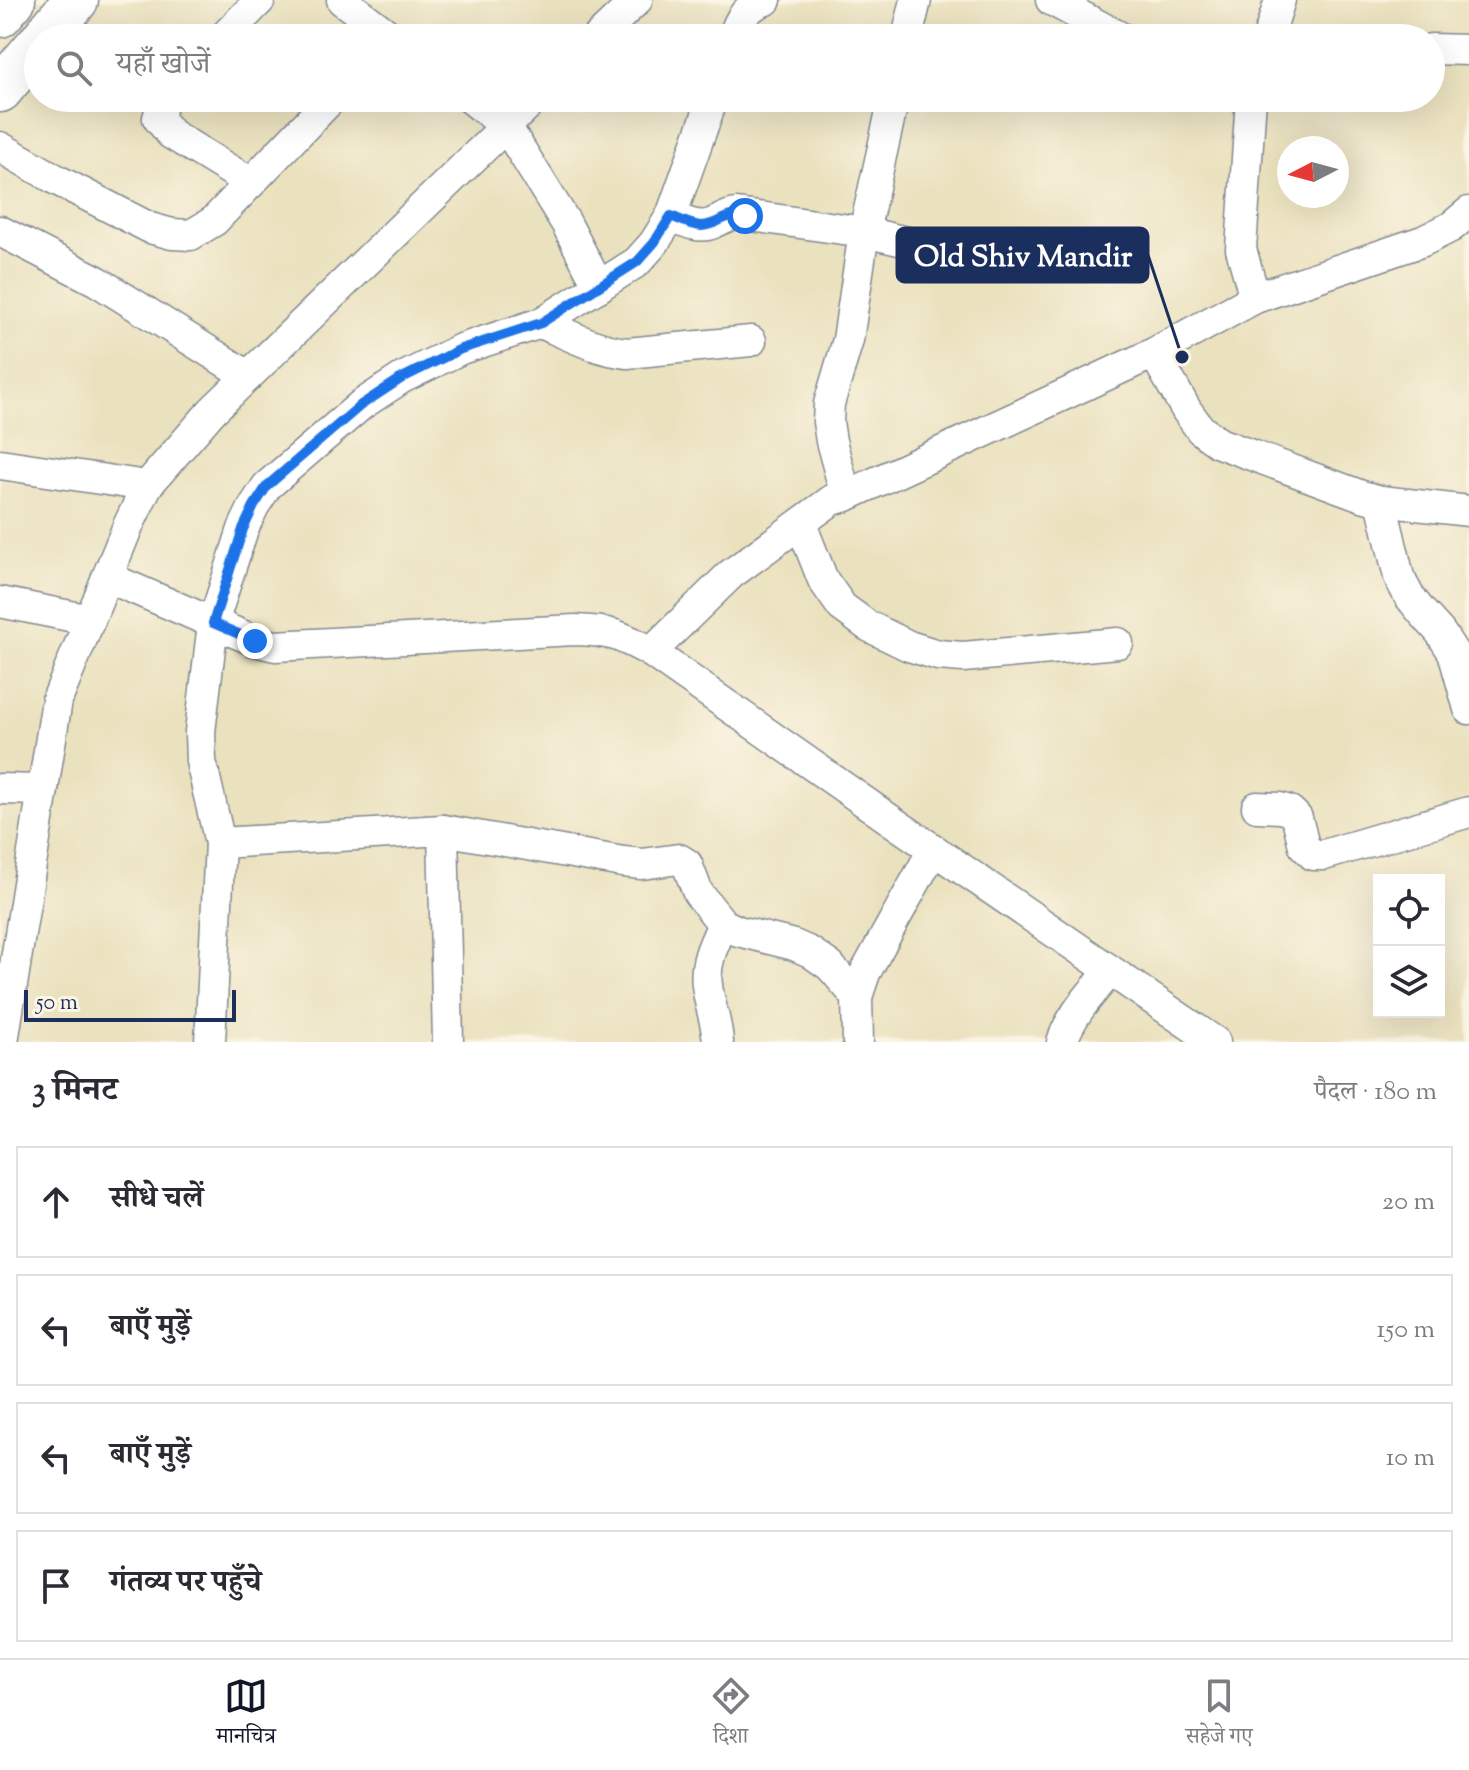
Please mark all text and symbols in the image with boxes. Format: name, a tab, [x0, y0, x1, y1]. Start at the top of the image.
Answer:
search box	[24, 24, 1445, 112]
text: यहाँ खोजें	[116, 44, 210, 87]
icon: search	[52, 46, 96, 90]
north arrow	[1277, 136, 1349, 208]
route start	[727, 198, 763, 234]
callout: Old Shiv Mandir	[897, 228, 1148, 282]
text: Old Shiv Mandir	[914, 237, 1133, 280]
route end	[237, 623, 273, 659]
map controls	[1373, 874, 1445, 1018]
button: locate	[1373, 874, 1445, 946]
button: layers	[1373, 946, 1445, 1018]
scale bar	[24, 986, 236, 1022]
text: 50 m	[36, 988, 78, 1020]
text: 3 मिनट	[32, 1067, 117, 1116]
text: पैदल · 180 m	[1314, 1074, 1437, 1111]
text: सीधे चलें	[110, 1178, 203, 1221]
icon: ahead	[34, 1180, 78, 1224]
text: 20 m	[1382, 1184, 1435, 1221]
text: बाएँ मुड़ें	[110, 1306, 191, 1349]
icon: left	[34, 1308, 78, 1352]
text: 150 m	[1376, 1312, 1435, 1349]
text: बाएँ मुड़ें	[110, 1434, 191, 1477]
icon: left	[34, 1436, 78, 1480]
text: 10 m	[1386, 1440, 1435, 1477]
text: गंतव्य पर पहुँचे	[110, 1562, 262, 1605]
icon: arrive	[34, 1564, 78, 1608]
tab: मानचित्र	[216, 1674, 276, 1757]
tab: दिशा	[709, 1674, 753, 1757]
tab: सहेजे गए	[1185, 1674, 1253, 1757]

